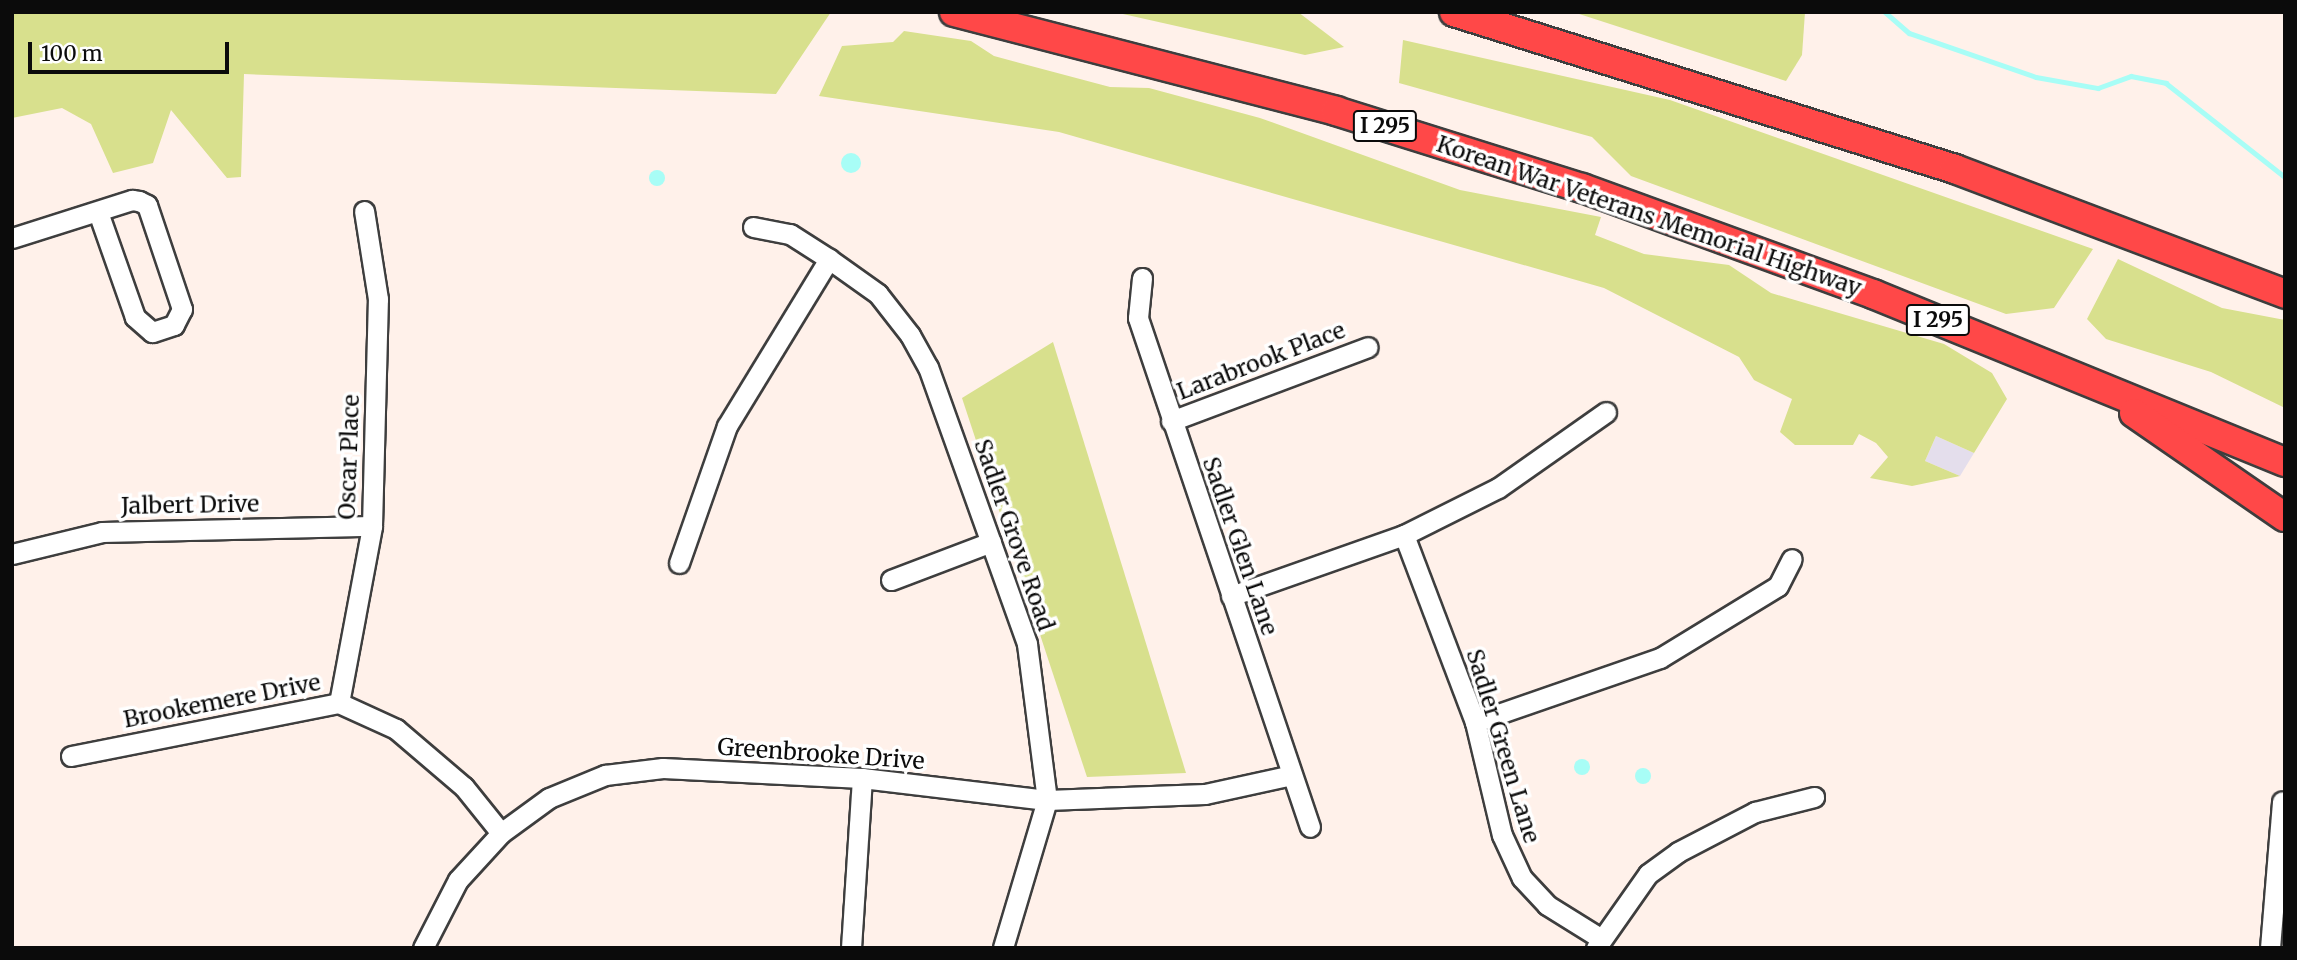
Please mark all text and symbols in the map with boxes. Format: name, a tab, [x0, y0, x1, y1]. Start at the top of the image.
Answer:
scale bar	[32, 28, 233, 72]
text: 100 m	[41, 40, 103, 67]
road number: I 295	[1352, 108, 1418, 144]
street label: Korean War Veterans Memorial Highway	[1433, 130, 1865, 302]
road number: I 295	[1905, 302, 1971, 338]
street label: Larabrook Place	[1173, 316, 1349, 406]
street label: Oscar Place	[333, 394, 365, 520]
street label: Sadler Grove Road	[968, 436, 1060, 634]
street label: Sadler Glen Lane	[1197, 453, 1283, 639]
street label: Jalbert Drive	[121, 490, 259, 520]
street label: Sadler Green Lane	[1460, 646, 1546, 846]
street label: Brookemere Drive	[121, 668, 323, 734]
street label: Greenbrooke Drive	[717, 733, 925, 775]

